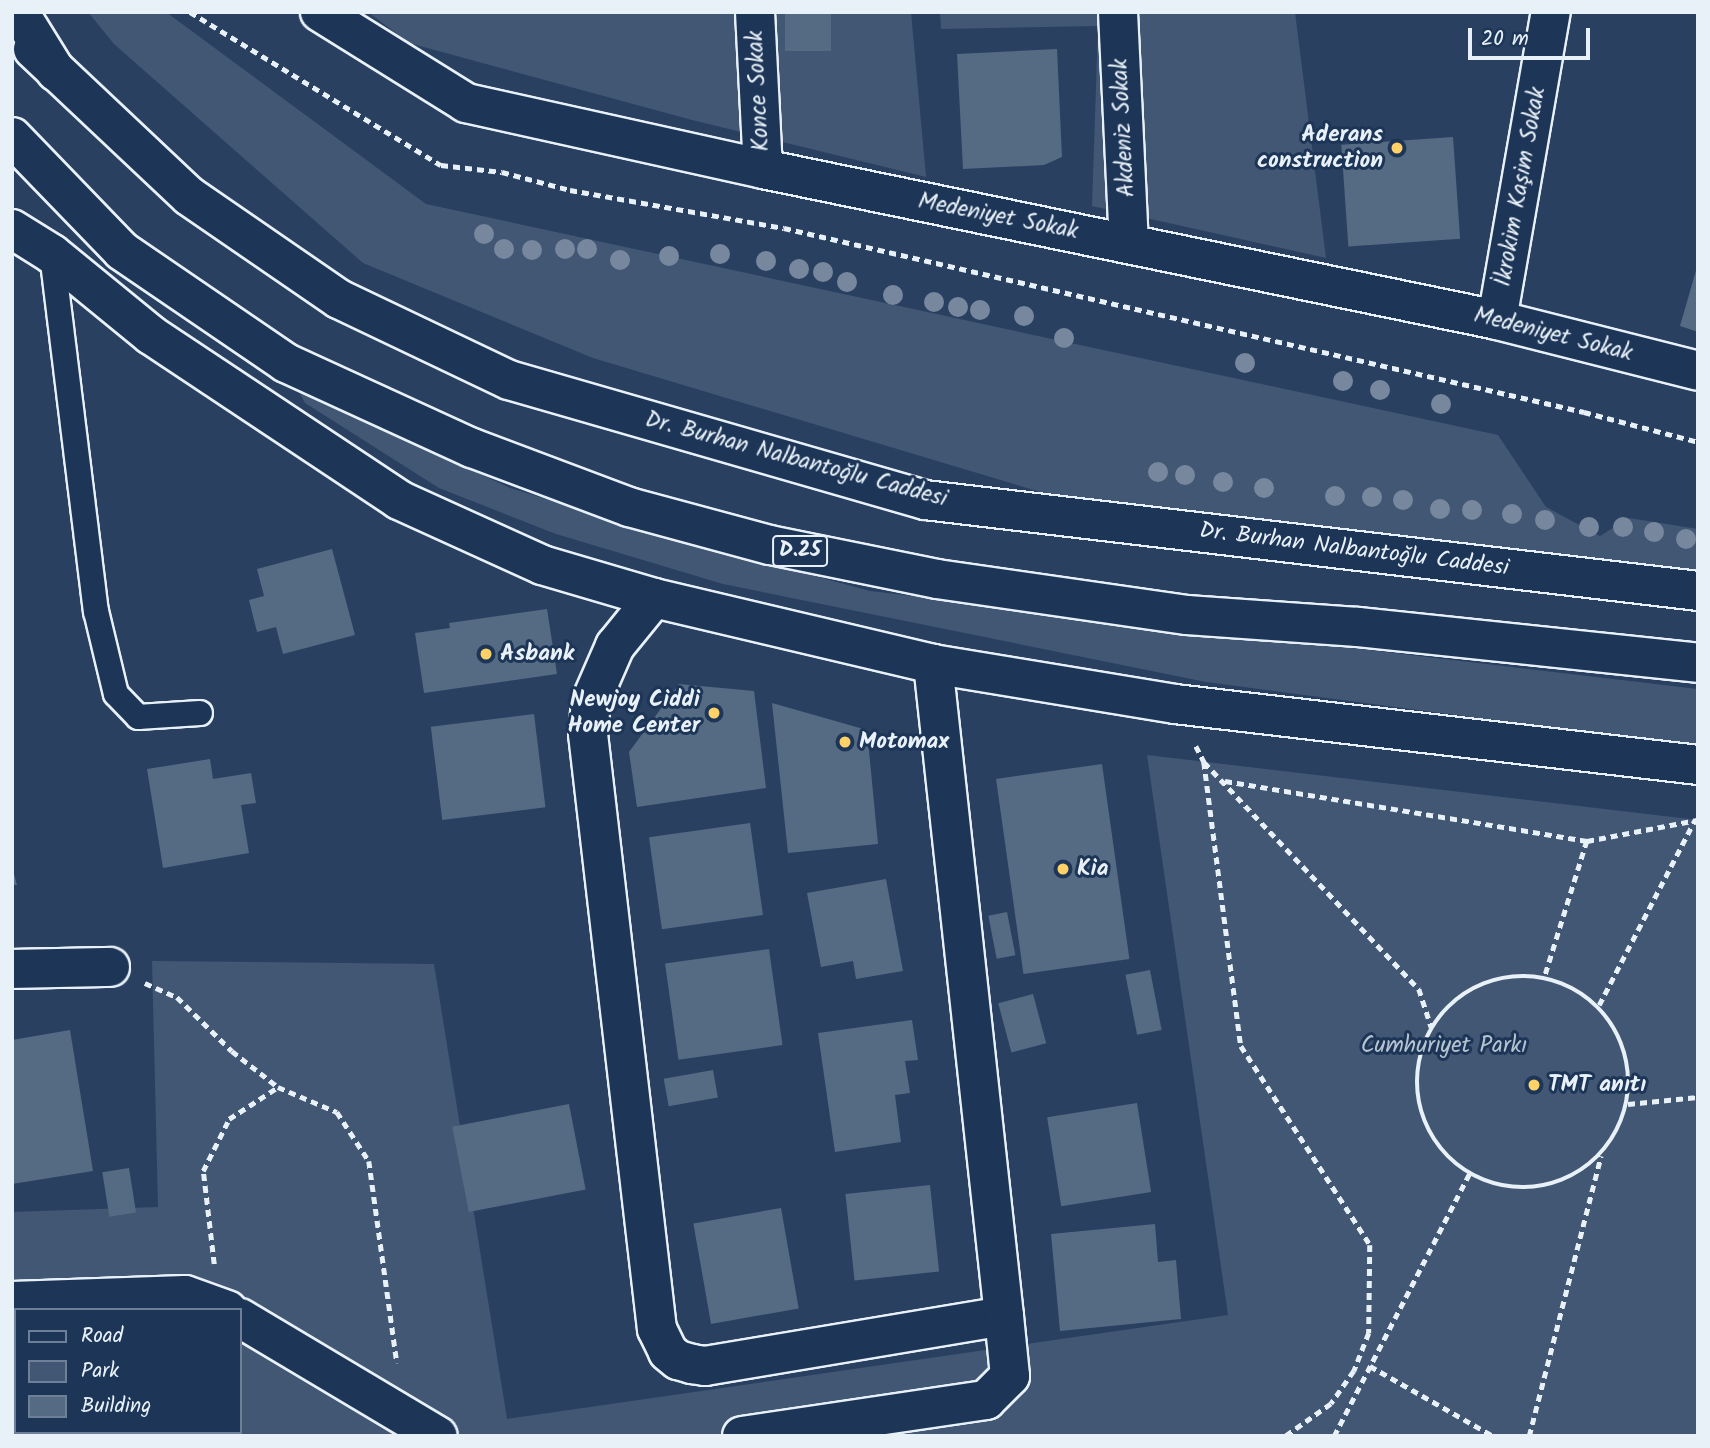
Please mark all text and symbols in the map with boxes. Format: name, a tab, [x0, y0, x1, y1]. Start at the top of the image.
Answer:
scale bar	[1472, 14, 1594, 58]
text: 20 m	[1481, 23, 1529, 56]
street label: Konce Sokak	[742, 30, 776, 152]
street label: Akdeniz Sokak	[1107, 58, 1141, 198]
street label: İkrokim Kaşim Sokak	[1490, 85, 1552, 289]
place label: Aderans construction	[1257, 121, 1383, 175]
marker: Aderans construction	[1389, 140, 1405, 156]
street label: Medeniyet Sokak	[916, 188, 1080, 246]
street label: Medeniyet Sokak	[1471, 302, 1635, 368]
street label: Dr. Burhan Nalbantoğlu Caddesi	[642, 406, 950, 514]
street label: Dr. Burhan Nalbantoğlu Caddesi	[1198, 517, 1510, 583]
road number: D.25	[772, 534, 828, 568]
place label: Asbank	[500, 640, 574, 668]
marker: Asbank	[478, 646, 494, 662]
place label: Newjoy Ciddi Home Center	[568, 686, 700, 740]
marker: Newjoy Ciddi Home Center	[706, 705, 722, 721]
place label: Motomax	[859, 728, 949, 756]
marker: Motomax	[837, 734, 853, 750]
place label: Kia	[1077, 855, 1109, 883]
marker: Kia	[1055, 861, 1071, 877]
park label: Cumhuriyet Parkı	[1361, 1032, 1527, 1060]
place label: TMT anıtı	[1548, 1071, 1646, 1099]
marker: TMT anıtı	[1526, 1077, 1542, 1093]
legend	[14, 1308, 242, 1434]
text: Road	[81, 1320, 123, 1353]
text: Park	[81, 1355, 119, 1388]
text: Building	[81, 1390, 151, 1423]

